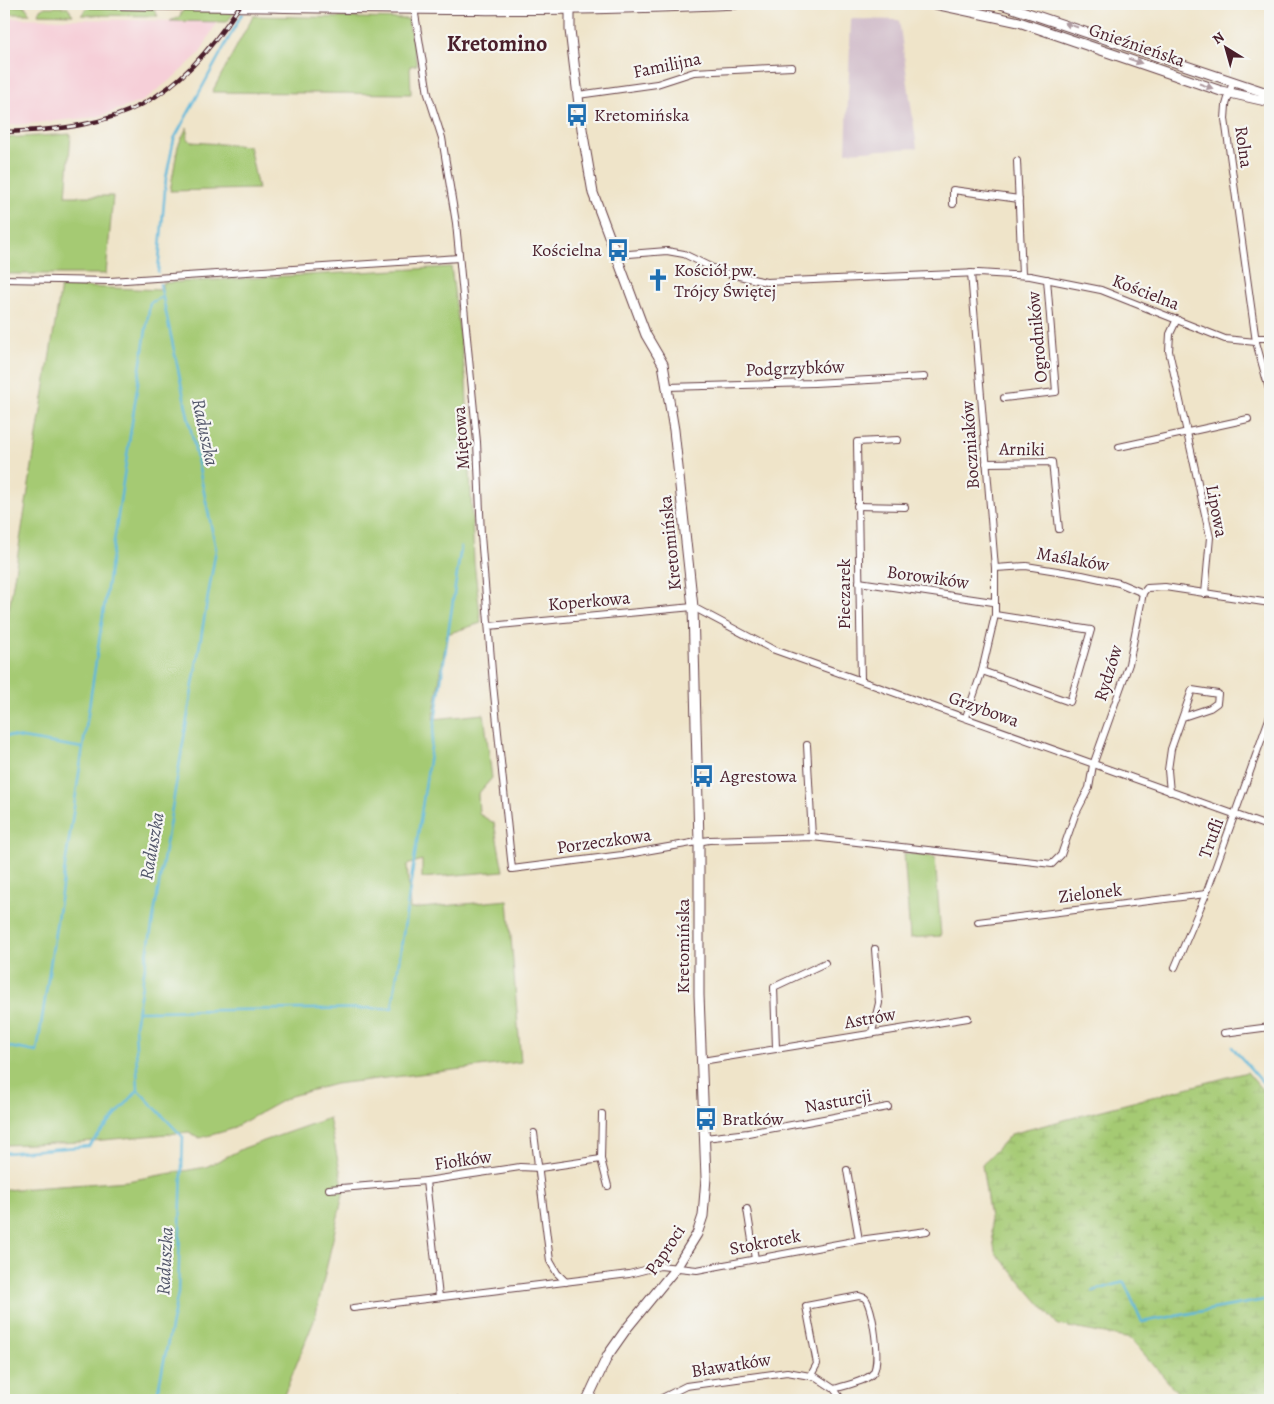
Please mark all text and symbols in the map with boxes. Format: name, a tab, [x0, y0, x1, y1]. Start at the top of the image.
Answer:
street label: Gnieźnieńska	[1086, 17, 1189, 73]
one-way arrow	[1063, 21, 1078, 29]
north arrow	[1202, 22, 1252, 72]
text: N	[1209, 27, 1228, 49]
district label: Kretomino	[447, 29, 547, 59]
street label: Familijna	[631, 46, 704, 84]
one-way arrow	[1128, 58, 1143, 65]
one-way arrow	[1199, 83, 1214, 90]
bus stop icon: Kretomińska	[564, 102, 590, 128]
place label: Kretomińska	[594, 103, 690, 127]
street label: Rolna	[1229, 124, 1259, 170]
bus stop icon: Kościelna	[605, 237, 631, 263]
place label: Kościelna	[532, 238, 603, 262]
place label: Kościół pw. Trójcy Świętej	[674, 258, 776, 303]
church icon: Kościół pw. Trójcy Świętej	[645, 267, 671, 293]
street label: Kościelna	[1109, 268, 1184, 316]
street label: Ogrodników	[1021, 290, 1053, 384]
street label: Podgrzybków	[745, 354, 845, 382]
water label: Raduszka	[185, 396, 225, 469]
street label: Boczniaków	[955, 400, 985, 490]
street label: Miętowa	[447, 405, 475, 471]
street label: Arniki	[998, 437, 1045, 461]
street label: Lipowa	[1200, 483, 1234, 540]
street label: Kretomińska	[653, 494, 687, 592]
street label: Maślaków	[1035, 541, 1112, 577]
street label: Pieczarek	[832, 558, 856, 629]
street label: Borowików	[885, 559, 971, 595]
street label: Koperkowa	[547, 585, 632, 617]
street label: Rydzów	[1088, 642, 1128, 704]
street label: Grzybowa	[945, 685, 1023, 733]
bus stop icon: Agrestowa	[690, 763, 716, 789]
place label: Agrestowa	[719, 764, 798, 788]
water label: Raduszka	[133, 810, 171, 882]
street label: Trufli	[1193, 814, 1229, 862]
street label: Porzeczkowa	[555, 822, 653, 860]
street label: Zielonek	[1057, 877, 1123, 909]
street label: Kretomińska	[671, 898, 695, 994]
street label: Astrów	[841, 1002, 898, 1034]
street label: Nasturcji	[803, 1083, 873, 1119]
bus stop icon: Bratków	[693, 1106, 719, 1132]
place label: Bratków	[722, 1107, 784, 1131]
street label: Fiołków	[433, 1144, 494, 1176]
street label: Paproci	[639, 1220, 691, 1280]
street label: Stokrotek	[727, 1223, 803, 1261]
water label: Raduszka	[150, 1226, 180, 1296]
street label: Bławatków	[689, 1347, 773, 1383]

